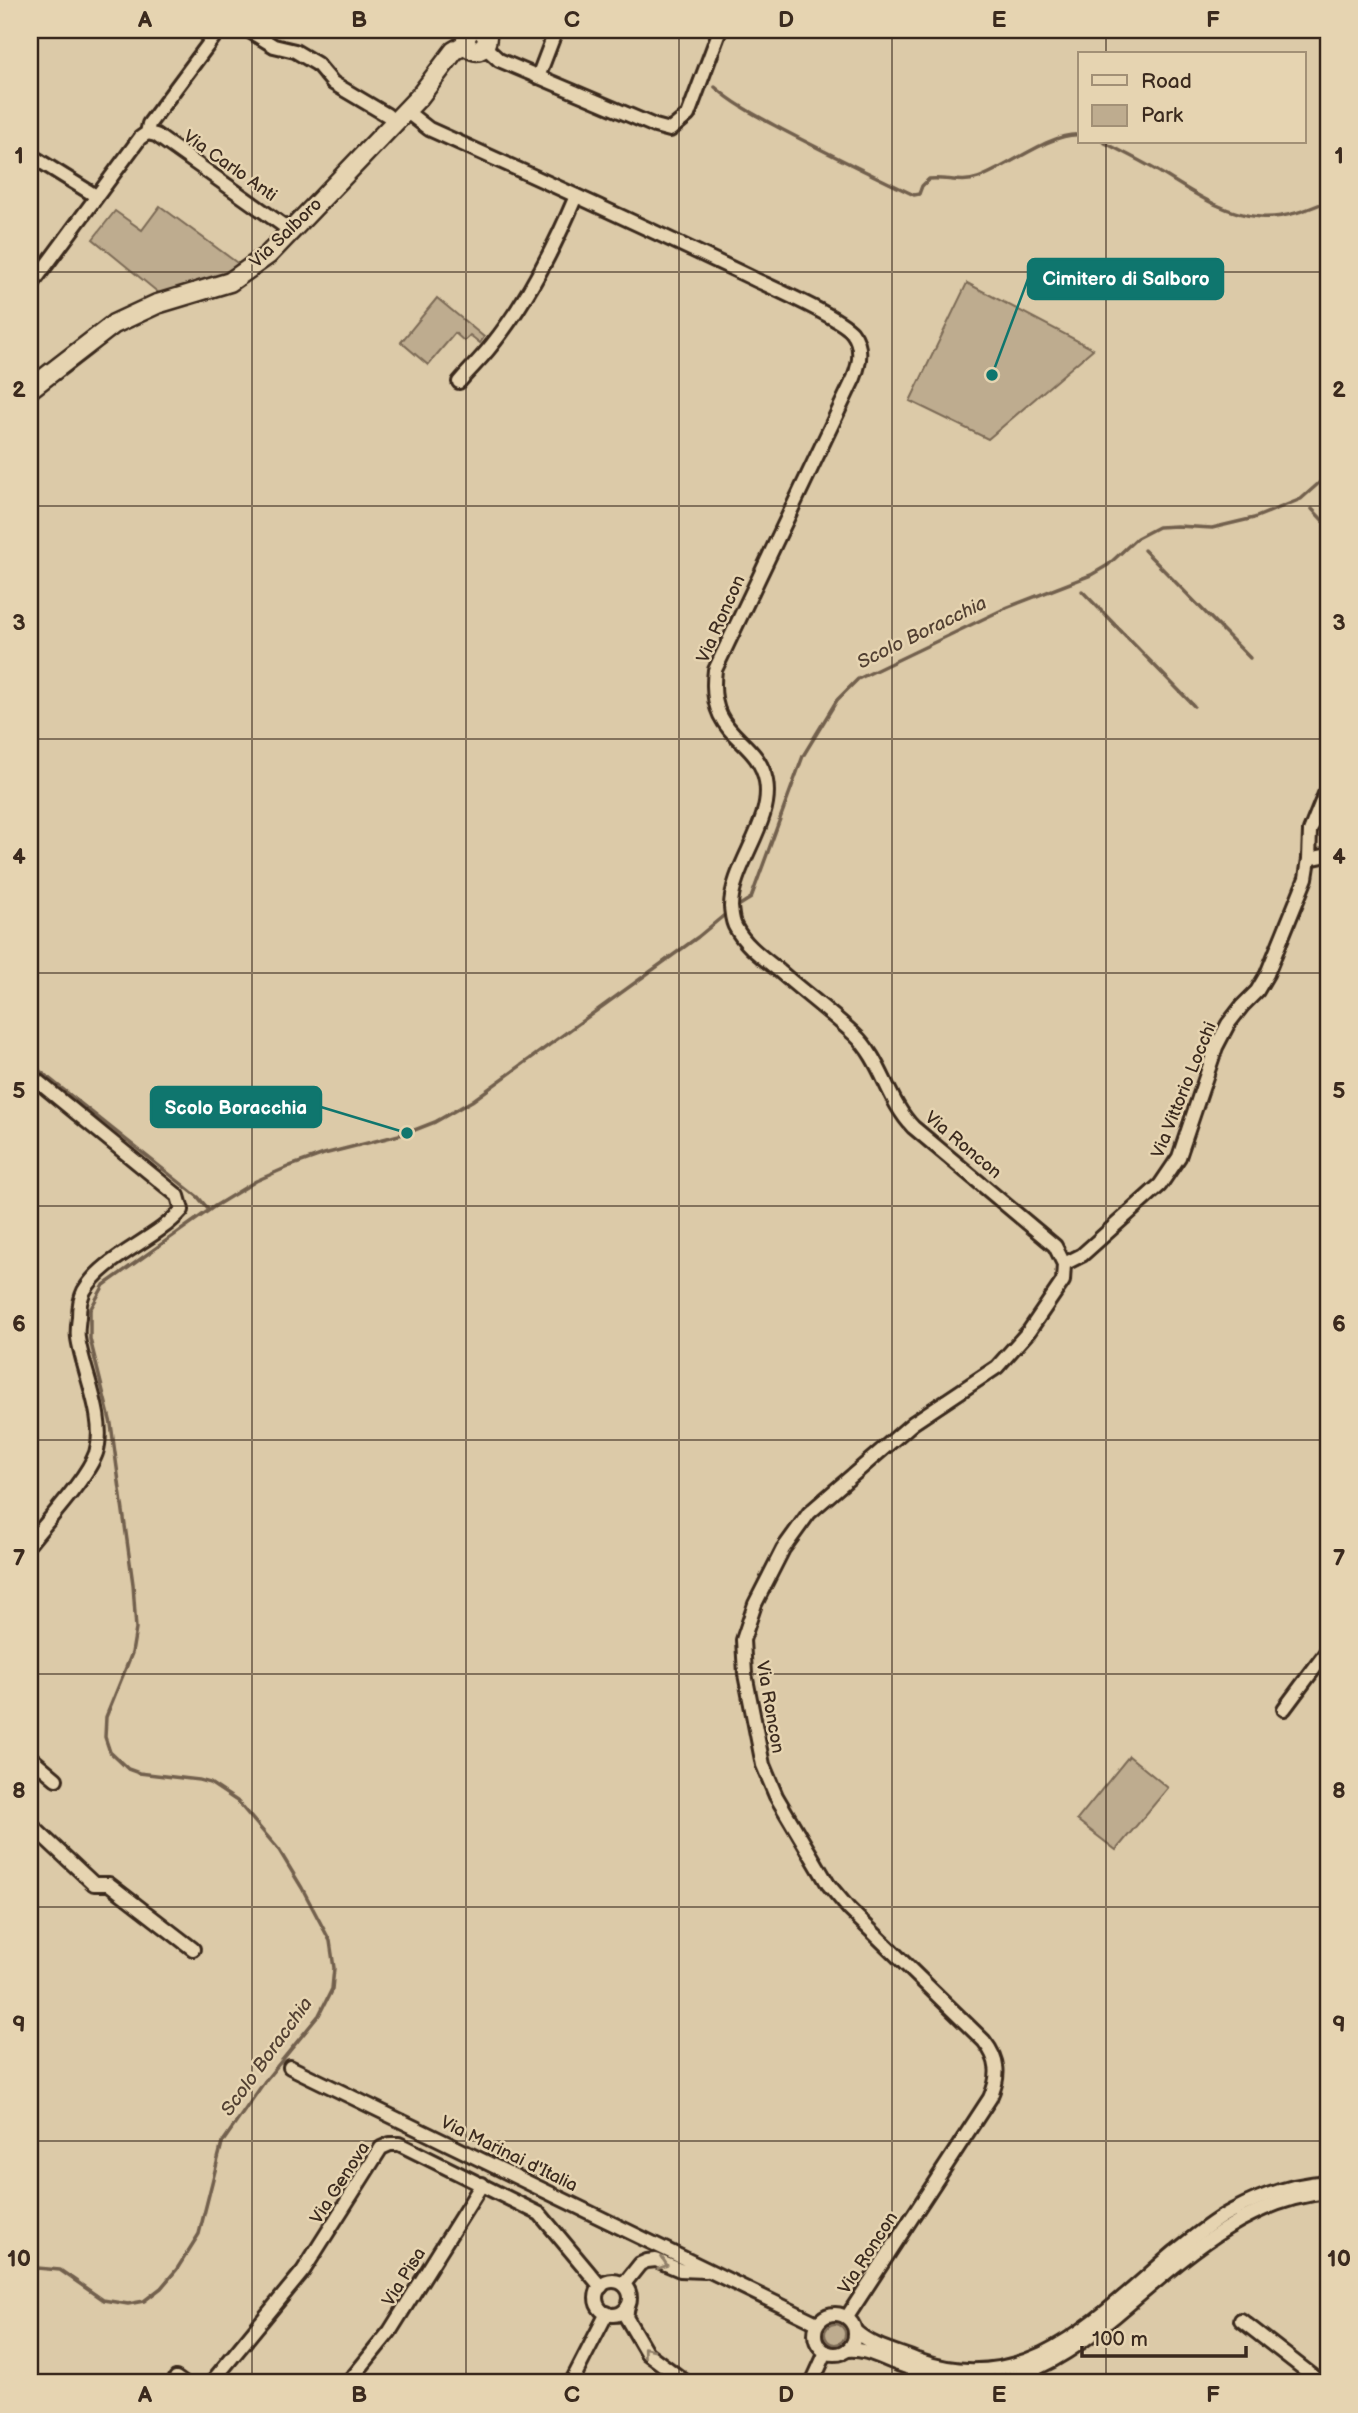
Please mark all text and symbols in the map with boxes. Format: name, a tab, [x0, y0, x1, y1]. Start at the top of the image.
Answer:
text: A	[137, 6, 153, 34]
text: B	[351, 6, 367, 34]
text: C	[564, 6, 580, 34]
text: D	[778, 6, 794, 34]
text: E	[992, 6, 1007, 34]
text: F	[1206, 6, 1220, 34]
legend	[1078, 52, 1306, 144]
text: Road	[1141, 69, 1192, 94]
text: Park	[1141, 103, 1184, 128]
street label: Via Carlo Anti	[179, 126, 281, 206]
text: 1	[14, 142, 24, 170]
text: 1	[1334, 142, 1344, 170]
street label: Via Salboro	[246, 194, 326, 272]
callout: Cimitero di Salboro	[1028, 259, 1223, 299]
text: Cimitero di Salboro	[1042, 268, 1210, 291]
text: 2	[12, 376, 26, 404]
text: 2	[1332, 376, 1346, 404]
street label: Via Roncon	[692, 572, 750, 666]
water label: Scolo Boracchia	[854, 592, 990, 674]
text: 3	[12, 609, 26, 637]
text: 3	[1332, 609, 1346, 637]
text: 4	[12, 843, 26, 871]
text: 4	[1332, 843, 1346, 871]
street label: Via Vittorio Locchi	[1147, 1019, 1221, 1161]
text: 5	[12, 1077, 26, 1105]
text: 5	[1332, 1077, 1346, 1105]
callout: Scolo Boracchia	[151, 1087, 321, 1127]
text: Scolo Boracchia	[165, 1097, 307, 1120]
street label: Via Roncon	[920, 1107, 1006, 1183]
text: 6	[12, 1310, 26, 1338]
text: 6	[1332, 1310, 1346, 1338]
text: 7	[13, 1544, 26, 1572]
text: 7	[1333, 1544, 1346, 1572]
street label: Via Roncon	[752, 1659, 788, 1755]
text: 8	[12, 1777, 26, 1805]
text: 8	[1332, 1777, 1346, 1805]
water label: Scolo Boracchia	[216, 1993, 318, 2121]
text: 9	[12, 2011, 26, 2039]
text: 9	[1332, 2011, 1346, 2039]
street label: Via Marinai d'Italia	[437, 2112, 581, 2196]
street label: Via Genova	[306, 2138, 374, 2228]
street label: Via Roncon	[834, 2208, 902, 2298]
street label: Via Pisa	[378, 2244, 430, 2310]
text: 10	[7, 2245, 31, 2273]
text: 10	[1327, 2245, 1351, 2273]
one-way arrow	[657, 2256, 669, 2270]
scale bar	[1082, 2315, 1246, 2359]
text: 100 m	[1092, 2327, 1148, 2352]
one-way arrow	[642, 2347, 655, 2359]
text: A	[137, 2381, 153, 2409]
text: B	[351, 2381, 367, 2409]
text: C	[564, 2381, 580, 2409]
text: D	[778, 2381, 794, 2409]
text: E	[992, 2381, 1007, 2409]
text: F	[1206, 2381, 1220, 2409]

